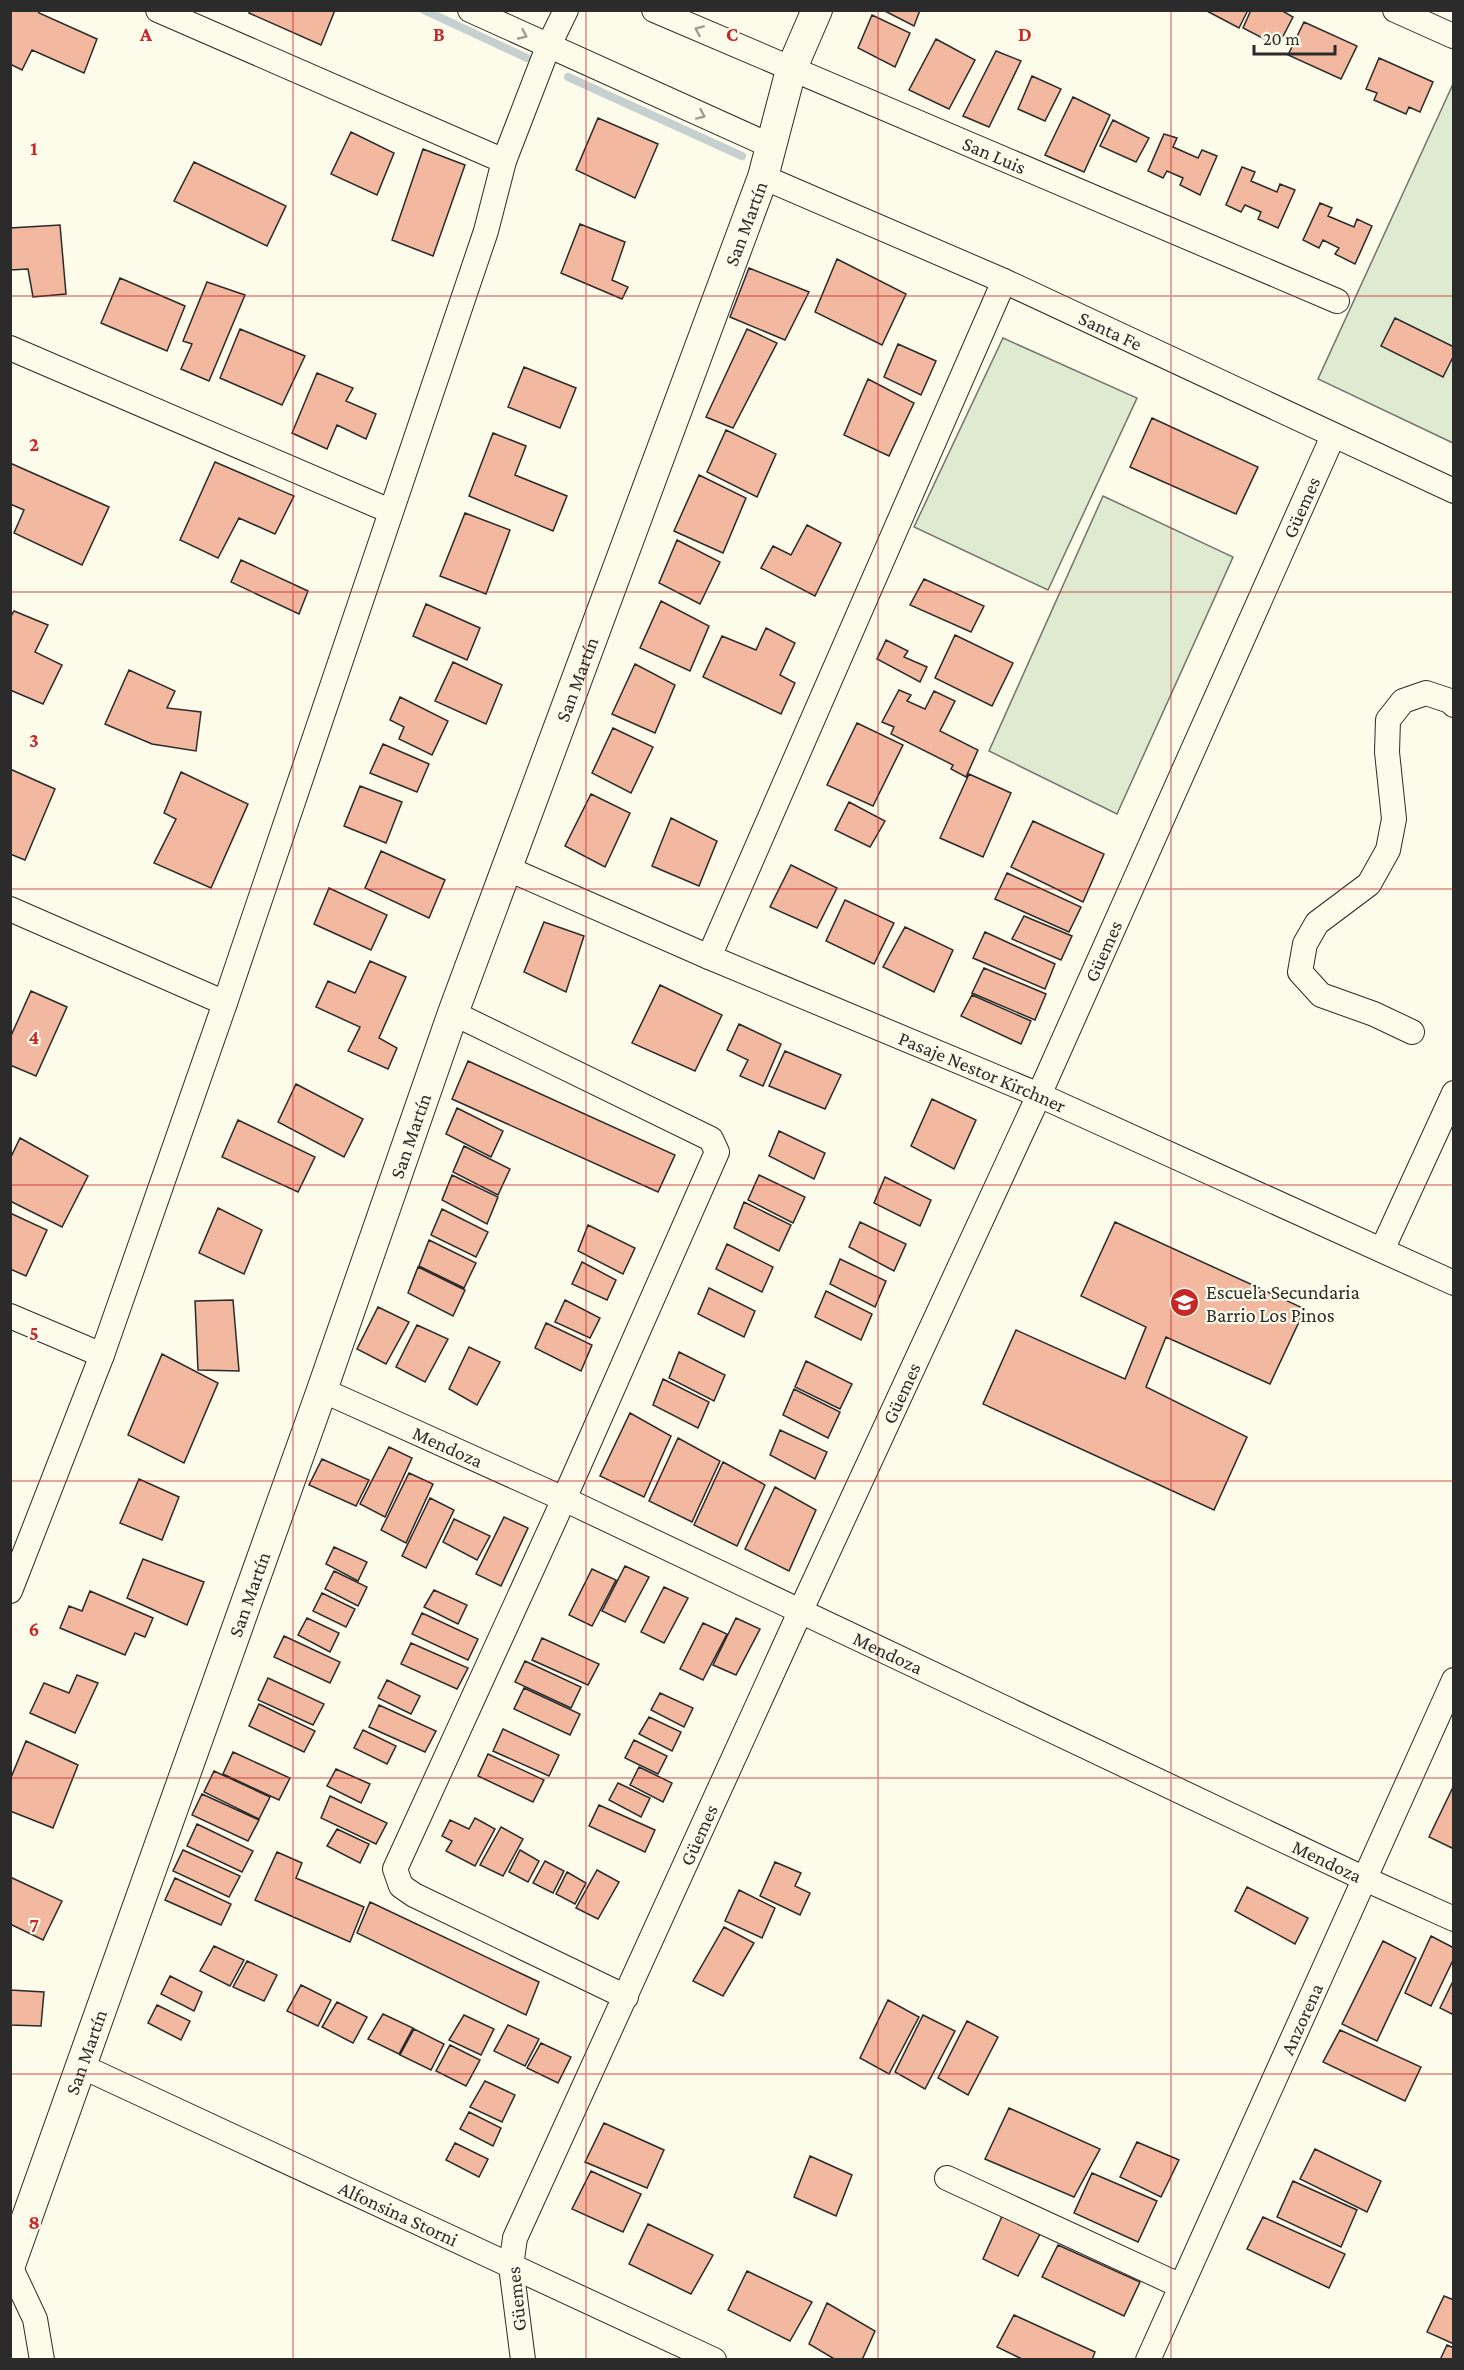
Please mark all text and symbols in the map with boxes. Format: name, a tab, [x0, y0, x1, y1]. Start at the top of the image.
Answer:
scale bar	[1254, 18, 1335, 56]
text: A	[139, 23, 153, 45]
text: B	[433, 23, 445, 45]
text: C	[726, 23, 738, 45]
text: D	[1018, 23, 1032, 45]
one-way arrow	[694, 25, 705, 37]
one-way arrow	[516, 28, 527, 40]
text: 20 m	[1263, 29, 1300, 49]
one-way arrow	[695, 108, 706, 120]
street label: San Luis	[959, 132, 1030, 178]
text: 1	[30, 137, 38, 159]
street label: San Martín	[720, 178, 772, 269]
street label: Santa Fe	[1075, 307, 1146, 355]
text: 2	[29, 433, 39, 455]
street label: Güemes	[1278, 473, 1325, 541]
street label: San Martín	[551, 634, 603, 725]
text: 3	[29, 729, 39, 751]
street label: Güemes	[1080, 917, 1126, 985]
text: 4	[29, 1026, 40, 1048]
street label: Pasaje Nestor Kirchner	[895, 1027, 1069, 1117]
street label: San Martín	[385, 1090, 435, 1181]
place label: Escuela Secundaria Barrio Los Pinos	[1206, 1281, 1360, 1326]
school or university icon: Escuela Secundaria Barrio Los Pinos	[1169, 1287, 1201, 1319]
text: 5	[29, 1322, 39, 1344]
street label: Güemes	[878, 1359, 925, 1427]
street label: Mendoza	[409, 1421, 486, 1472]
street label: San Martín	[224, 1549, 274, 1640]
text: 6	[29, 1618, 39, 1640]
street label: Mendoza	[850, 1627, 926, 1679]
street label: Güemes	[675, 1801, 722, 1869]
street label: Mendoza	[1289, 1835, 1365, 1887]
text: 7	[29, 1914, 39, 1936]
street label: Anzorena	[1276, 1980, 1327, 2058]
street label: San Martín	[61, 2006, 111, 2098]
street label: Alfonsina Storni	[335, 2176, 462, 2251]
text: 8	[28, 2211, 40, 2233]
street label: Güemes	[502, 2265, 530, 2332]

